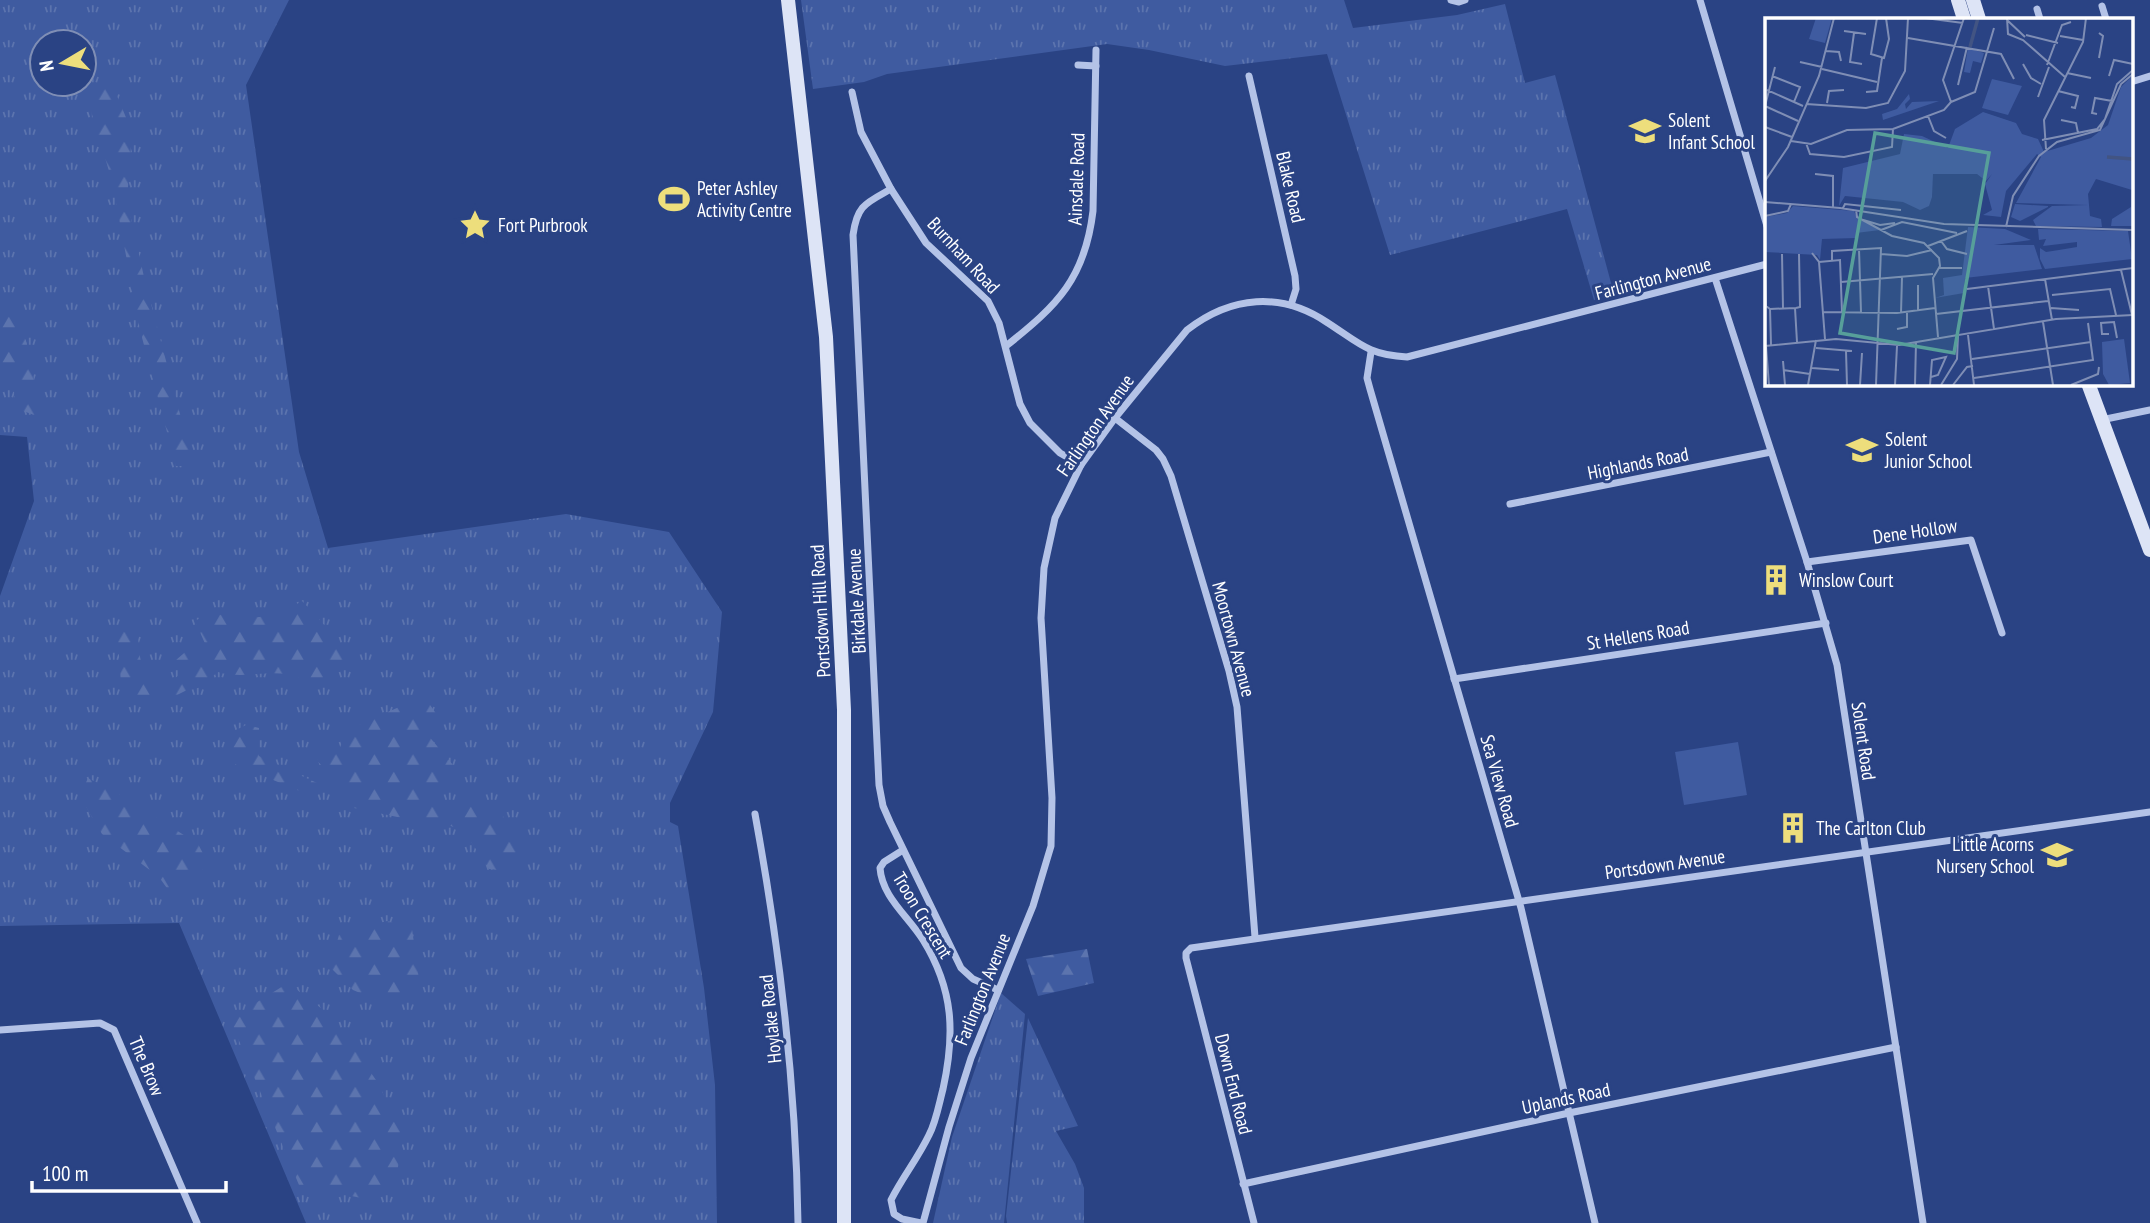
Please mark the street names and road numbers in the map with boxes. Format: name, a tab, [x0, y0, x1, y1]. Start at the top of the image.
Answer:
street label: Ainsdale Road	[1062, 132, 1090, 226]
street label: Blake Road	[1271, 149, 1311, 225]
street label: Burnham Road	[923, 212, 1005, 298]
street label: Farlington Avenue	[1592, 251, 1714, 305]
street label: Farlington Avenue	[1051, 369, 1139, 481]
street label: Highlands Road	[1585, 441, 1691, 485]
street label: Dene Hollow	[1871, 513, 1959, 549]
street label: Portsdown Hill Road	[805, 544, 835, 678]
street label: Birkdale Avenue	[841, 548, 871, 654]
street label: Moortown Avenue	[1207, 579, 1261, 699]
street label: St Hellens Road	[1585, 615, 1691, 655]
street label: Solent Road	[1847, 700, 1881, 782]
street label: Sea View Road	[1475, 732, 1525, 830]
street label: Portsdown Avenue	[1603, 844, 1727, 884]
street label: Troon Crescent	[888, 867, 959, 963]
street label: Farlington Avenue	[949, 929, 1015, 1049]
street label: Hoylake Road	[753, 974, 787, 1064]
street label: Down End Road	[1210, 1031, 1258, 1137]
street label: The Brow	[124, 1033, 170, 1100]
street label: Uplands Road	[1520, 1077, 1612, 1119]

